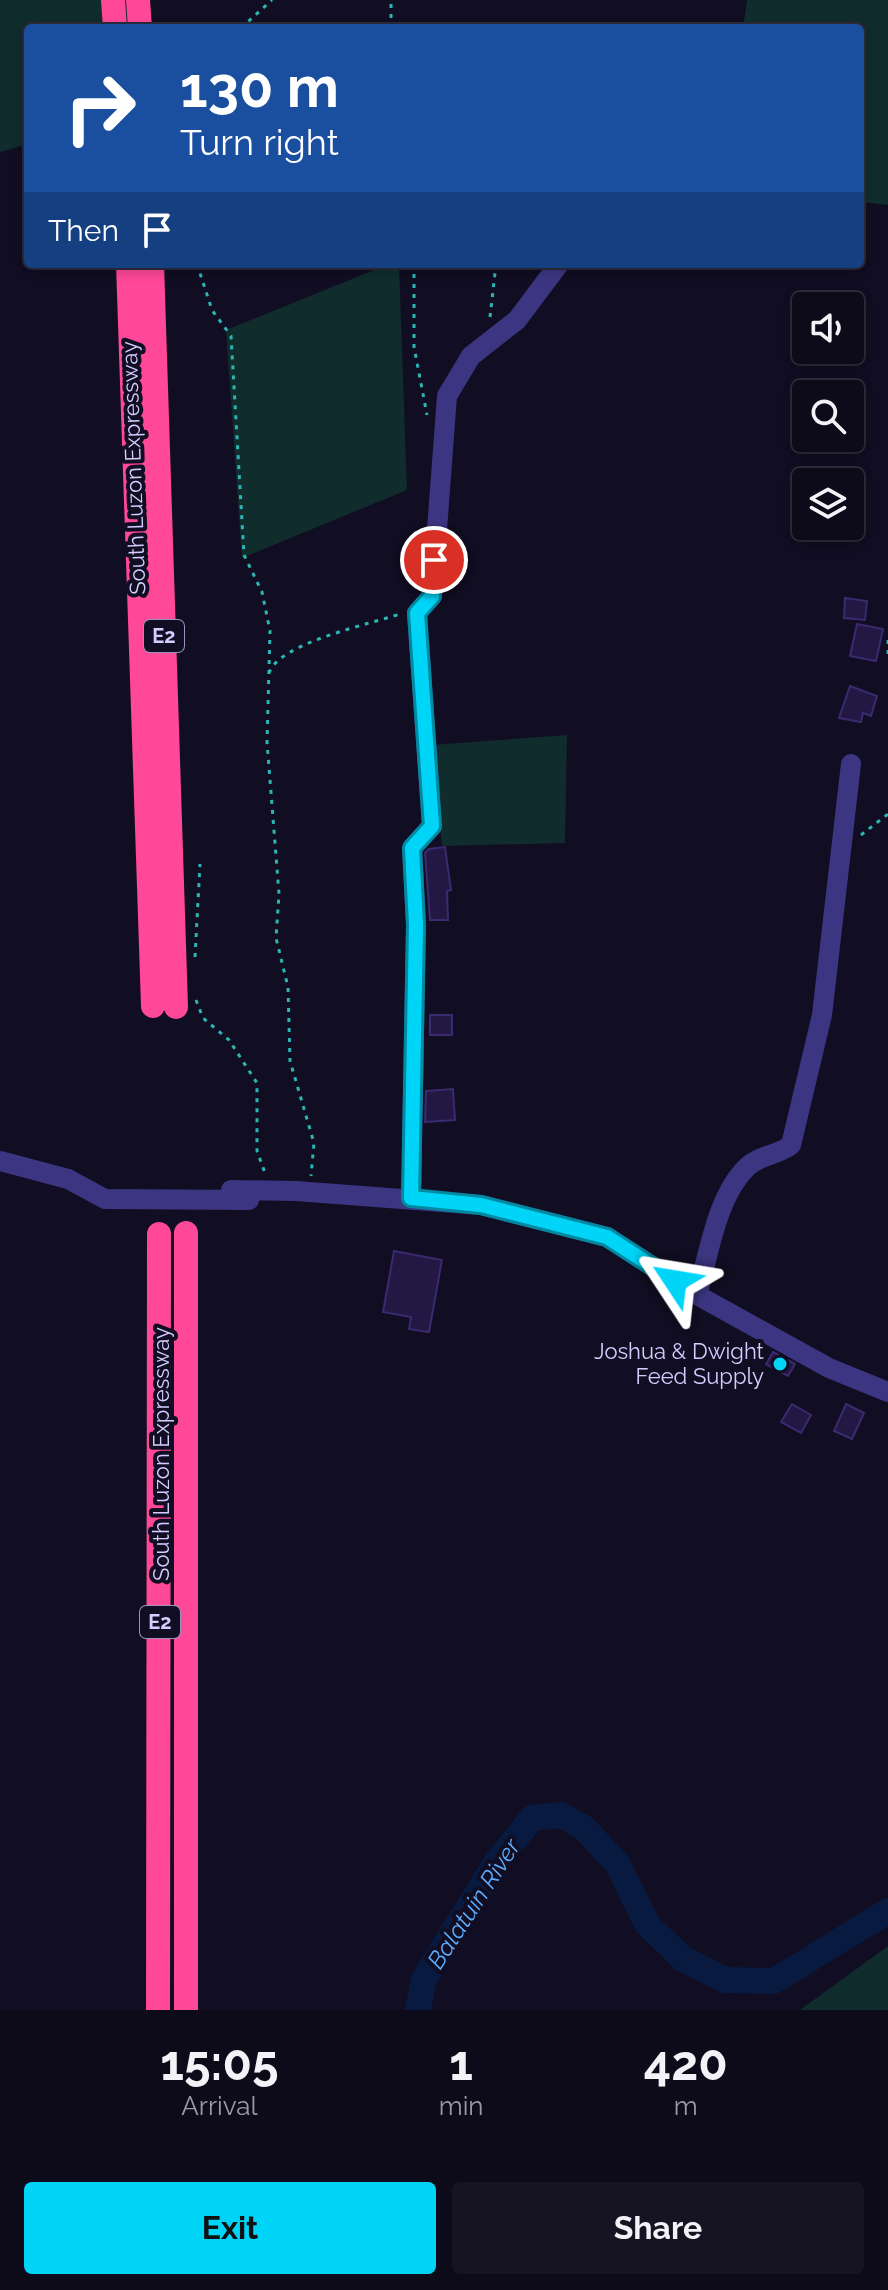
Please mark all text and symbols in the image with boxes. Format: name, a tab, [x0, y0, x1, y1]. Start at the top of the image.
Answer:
text: 130 m	[180, 54, 339, 120]
icon: right	[48, 56, 152, 160]
text: Turn right	[180, 121, 339, 163]
icon: arrive	[135, 208, 179, 252]
text: Then	[48, 213, 119, 248]
map controls	[792, 292, 864, 540]
button: sound	[792, 292, 864, 364]
street label: South Luzon Expressway	[116, 341, 150, 595]
button: search	[792, 380, 864, 452]
button: layers	[792, 468, 864, 540]
pin	[400, 526, 468, 594]
icon: arrive	[412, 538, 456, 582]
road number: E2	[144, 620, 184, 652]
position arrow	[633, 1239, 717, 1323]
street label: South Luzon Expressway	[148, 1327, 174, 1581]
place label: Joshua & Dwight Feed Supply	[594, 1338, 765, 1389]
marker: Joshua & Dwight Feed Supply	[771, 1355, 789, 1373]
road number: E2	[140, 1606, 180, 1638]
water label: Balatuin River	[421, 1833, 527, 1974]
text: 15:05	[160, 2035, 279, 2091]
text: 1	[449, 2035, 473, 2091]
text: 420	[644, 2035, 728, 2091]
text: Arrival	[181, 2091, 258, 2121]
text: min	[439, 2091, 484, 2121]
text: m	[674, 2091, 698, 2121]
button: Exit	[24, 2182, 436, 2274]
button: Share	[452, 2182, 864, 2274]

